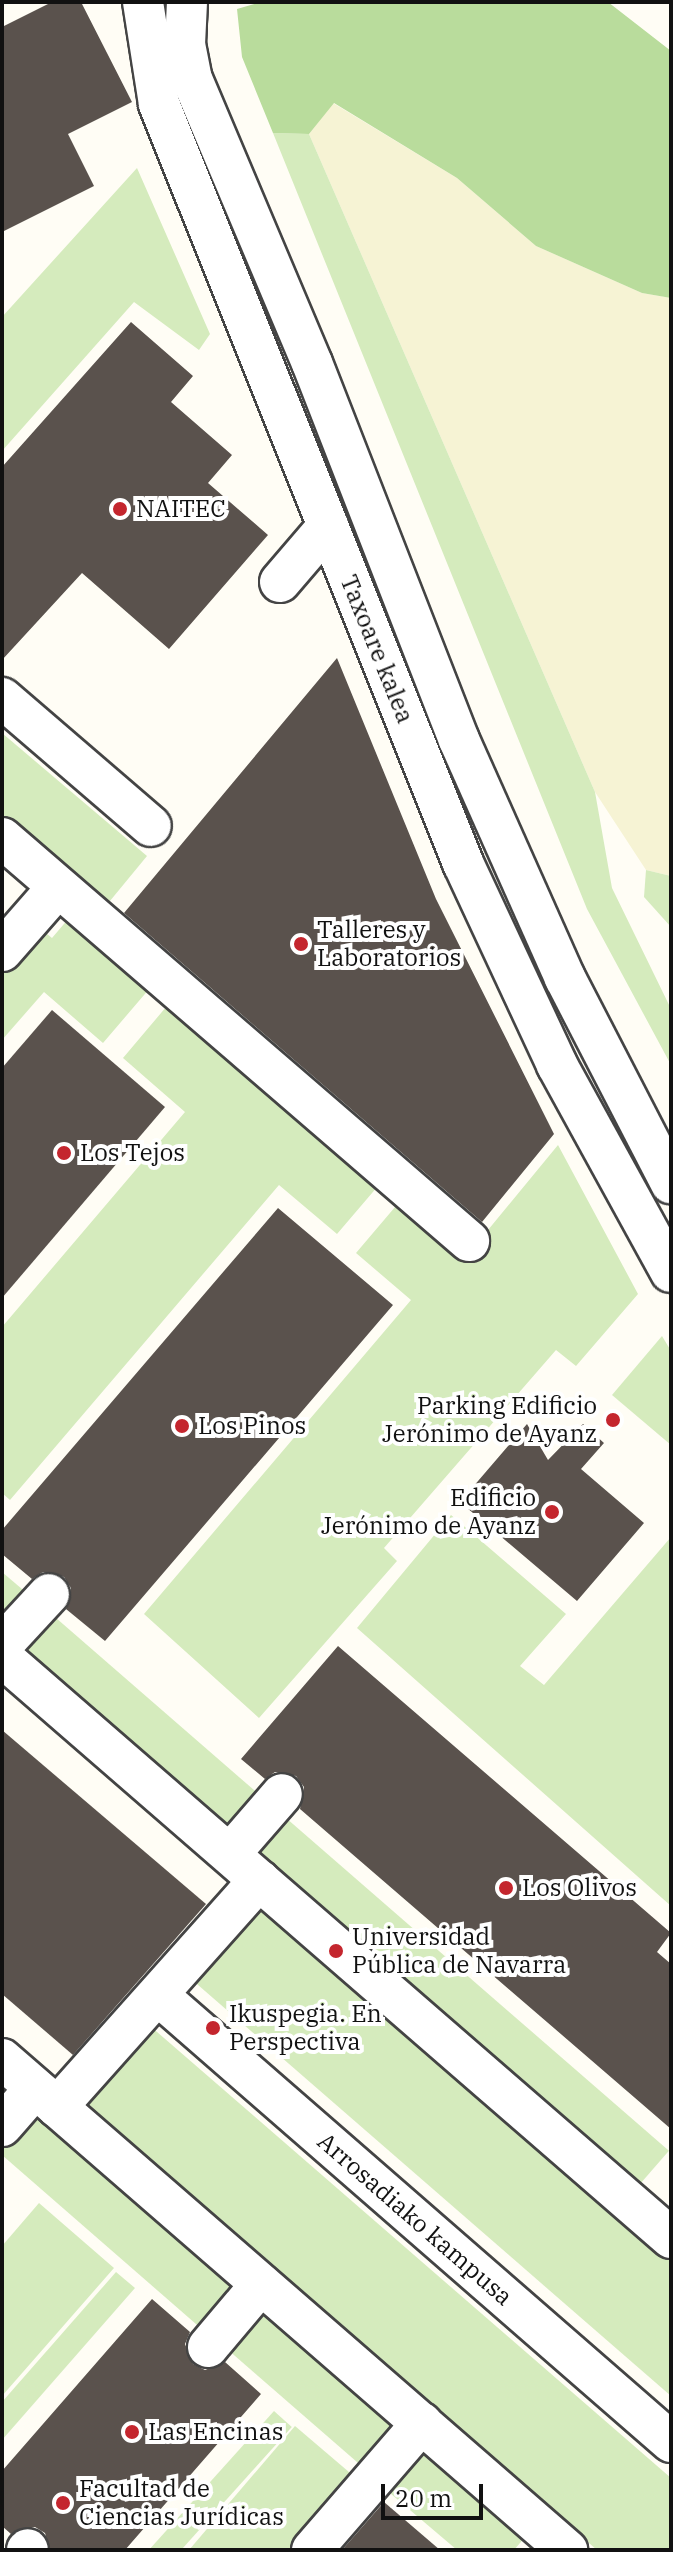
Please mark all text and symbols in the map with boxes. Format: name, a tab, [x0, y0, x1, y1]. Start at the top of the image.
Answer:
place label: NAITEC	[136, 495, 226, 523]
marker: NAITEC	[111, 500, 129, 518]
street label: Taxoare kalea	[334, 571, 420, 727]
place label: Talleres y Laboratorios	[317, 916, 461, 972]
marker: Talleres y Laboratorios	[292, 935, 310, 953]
place label: Los Tejos	[80, 1139, 185, 1167]
marker: Los Tejos	[55, 1144, 73, 1162]
place label: Parking Edificio Jerónimo de Ayanz	[382, 1392, 597, 1448]
marker: Parking Edificio Jerónimo de Ayanz	[604, 1411, 622, 1429]
place label: Los Pinos	[198, 1412, 306, 1440]
marker: Los Pinos	[173, 1417, 191, 1435]
place label: Edificio Jerónimo de Ayanz	[321, 1484, 536, 1540]
marker: Edificio Jerónimo de Ayanz	[543, 1503, 561, 1521]
place label: Los Olivos	[522, 1874, 637, 1902]
marker: Los Olivos	[497, 1879, 515, 1897]
place label: Universidad Pública de Navarra	[352, 1923, 566, 1979]
marker: Universidad Pública de Navarra	[327, 1942, 345, 1960]
place label: Ikuspegia. En Perspectiva	[229, 2000, 382, 2056]
marker: Ikuspegia. En Perspectiva	[204, 2019, 222, 2037]
street label: Arrosadiako kampusa	[312, 2127, 518, 2311]
place label: Las Encinas	[148, 2418, 283, 2446]
marker: Las Encinas	[123, 2423, 141, 2441]
scale bar	[385, 2468, 487, 2518]
place label: Facultad de Ciencias Jurídicas	[79, 2475, 284, 2531]
text: 20 m	[395, 2482, 452, 2514]
marker: Facultad de Ciencias Jurídicas	[54, 2494, 72, 2512]

